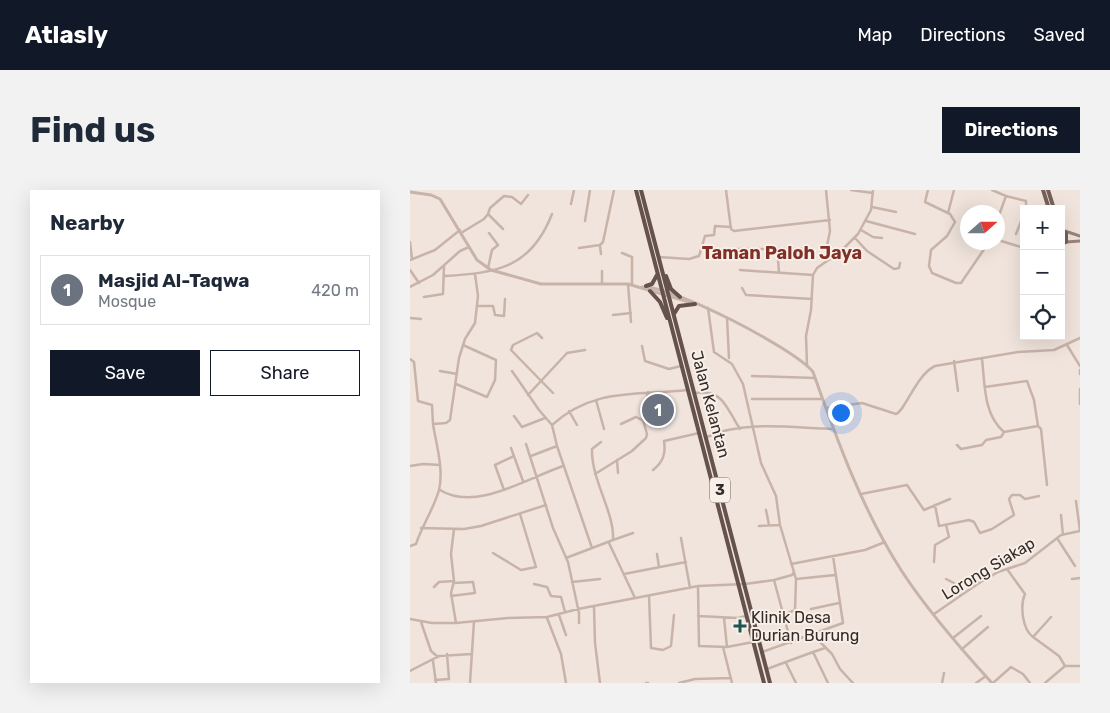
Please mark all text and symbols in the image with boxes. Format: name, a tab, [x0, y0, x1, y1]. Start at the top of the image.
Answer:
text: Atlasly	[25, 21, 108, 49]
text: Map	[857, 24, 892, 46]
text: Directions	[920, 24, 1006, 46]
text: Saved	[1034, 24, 1085, 46]
button: Directions	[942, 107, 1080, 153]
text: Find us	[30, 109, 155, 151]
north arrow	[960, 205, 1005, 250]
map controls	[1020, 205, 1065, 340]
button: +	[1020, 205, 1065, 250]
text: Nearby	[50, 210, 125, 235]
district label: Taman Paloh Jaya	[702, 242, 862, 264]
button: −	[1020, 250, 1065, 295]
text: Masjid Al-Taqwa	[98, 269, 249, 292]
text: 1	[63, 281, 71, 300]
text: 420 m	[311, 281, 359, 300]
text: Mosque	[98, 292, 156, 311]
button: locate	[1020, 295, 1065, 340]
street label: Jalan Kelantan	[687, 348, 734, 460]
button: Save	[50, 350, 200, 396]
button: Share	[210, 350, 360, 396]
pin: 1	[642, 391, 674, 429]
your location	[828, 400, 854, 426]
road number: 3	[710, 478, 730, 502]
street label: Lorong Siakap	[938, 533, 1038, 604]
place label: Klinik Desa Durian Burung	[751, 608, 859, 645]
marker: Klinik Desa Durian Burung	[733, 619, 747, 633]

